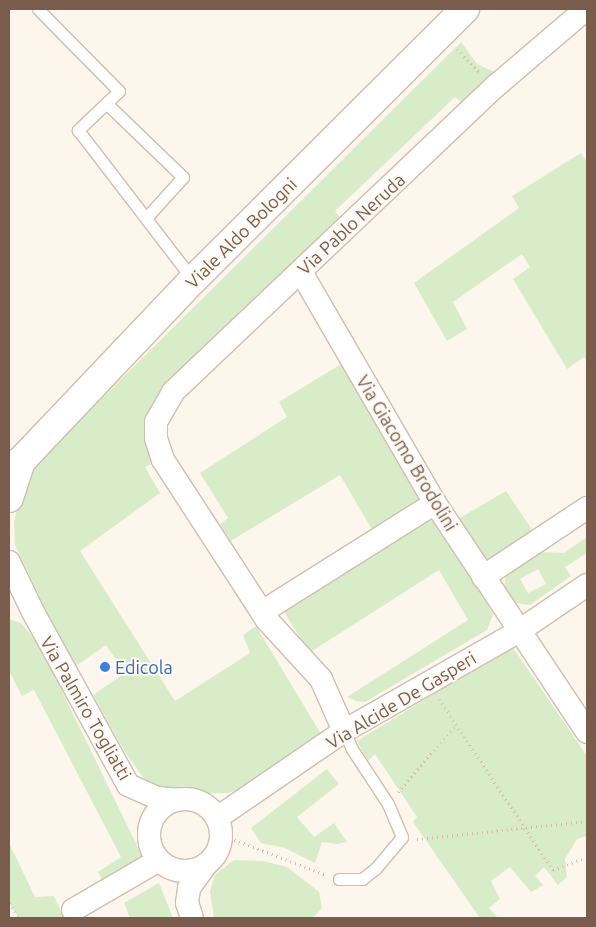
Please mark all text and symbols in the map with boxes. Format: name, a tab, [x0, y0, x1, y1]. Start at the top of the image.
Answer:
street label: Via Pablo Neruda	[293, 169, 409, 279]
street label: Viale Aldo Bologni	[181, 173, 301, 293]
street label: Via Giacomo Brodolini	[352, 371, 462, 535]
street label: Via Palmiro Togliatti	[36, 632, 136, 784]
street label: Via Alcide De Gasperi	[322, 647, 480, 753]
place label: Edicola	[115, 656, 173, 678]
marker: Edicola	[99, 661, 111, 673]

